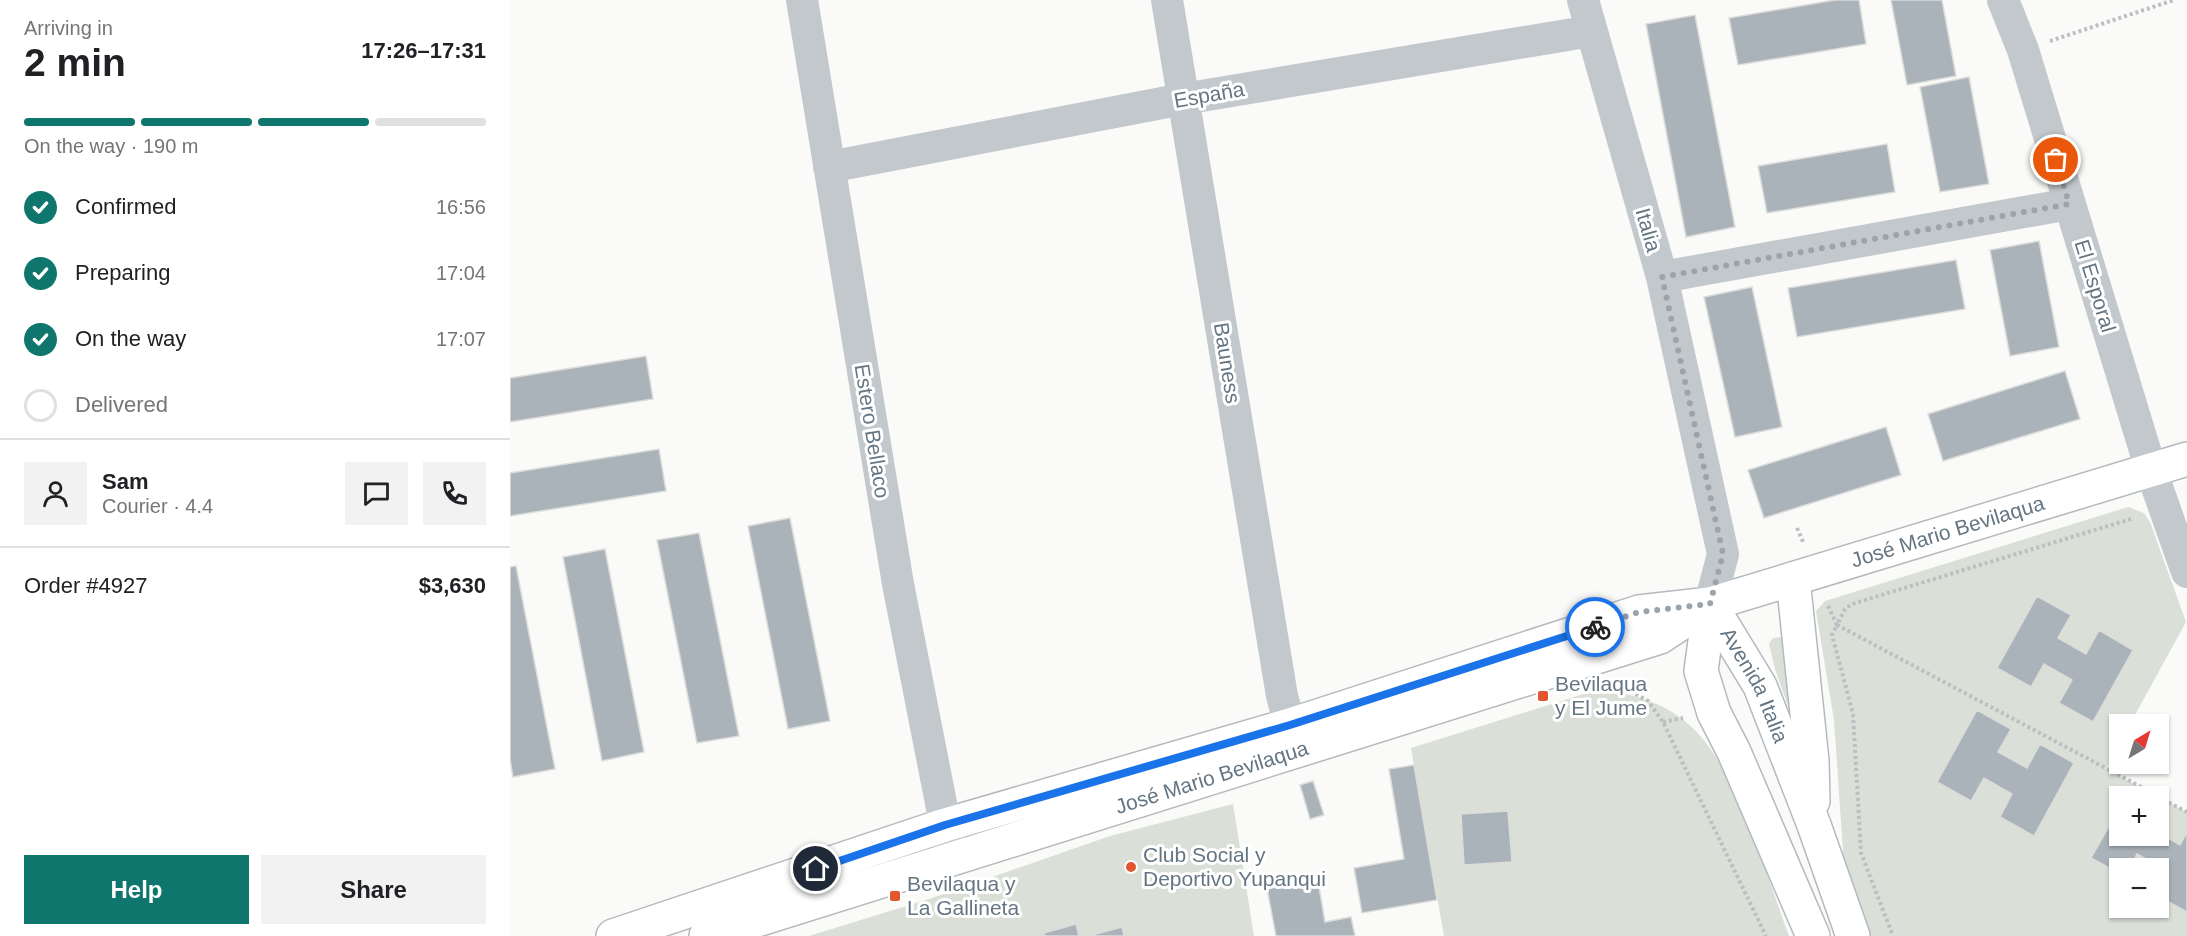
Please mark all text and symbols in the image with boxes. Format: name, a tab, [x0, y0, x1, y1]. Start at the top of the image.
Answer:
text: Arriving in	[24, 17, 113, 39]
text: 17:26–17:31	[361, 38, 486, 63]
text: 2 min	[24, 41, 126, 84]
street label: España	[1172, 77, 1246, 112]
pin	[2030, 134, 2081, 185]
text: On the way · 190 m	[24, 135, 199, 157]
icon: bag	[2039, 143, 2072, 176]
icon: check	[24, 191, 57, 224]
text: Confirmed	[75, 194, 176, 219]
text: 16:56	[436, 196, 486, 218]
street label: Italia	[1631, 205, 1666, 255]
street label: El Esporal	[2070, 237, 2120, 335]
icon: check	[24, 257, 57, 290]
text: Preparing	[75, 260, 170, 285]
text: 17:04	[436, 262, 486, 284]
street label: Bauness	[1210, 321, 1245, 405]
icon: check	[24, 323, 57, 356]
text: On the way	[75, 326, 186, 351]
text: 17:07	[436, 328, 486, 350]
street label: Estero Bellaco	[851, 362, 894, 500]
text: Delivered	[75, 392, 168, 417]
button: person	[24, 462, 87, 525]
button: chat	[345, 462, 408, 525]
button: phone	[423, 462, 486, 525]
text: Sam	[102, 469, 148, 494]
street label: José Mario Bevilaqua	[1848, 491, 2047, 571]
text: Courier · 4.4	[102, 495, 213, 517]
text: Order #4927	[24, 573, 148, 598]
text: $3,630	[419, 573, 486, 598]
courier	[1565, 597, 1625, 657]
icon: bike	[1579, 611, 1612, 644]
street label: Avenida Italia	[1716, 623, 1793, 746]
place label: Bevilaqua y El Jume	[1555, 672, 1648, 719]
marker: Bevilaqua y El Jume	[1536, 689, 1550, 703]
north arrow	[2109, 714, 2169, 774]
map controls	[2109, 714, 2169, 918]
street label: José Mario Bevilaqua	[1112, 736, 1311, 818]
button: +	[2109, 786, 2169, 846]
pin	[790, 843, 841, 894]
place label: Club Social y Deportivo Yupanqui	[1143, 843, 1326, 890]
icon: home	[799, 852, 832, 885]
button: Help	[24, 855, 249, 924]
button: Share	[261, 855, 486, 924]
button: −	[2109, 858, 2169, 918]
marker: Club Social y Deportivo Yupanqui	[1124, 860, 1138, 874]
place label: Bevilaqua y La Gallineta	[907, 872, 1019, 919]
marker: Bevilaqua y La Gallineta	[888, 889, 902, 903]

